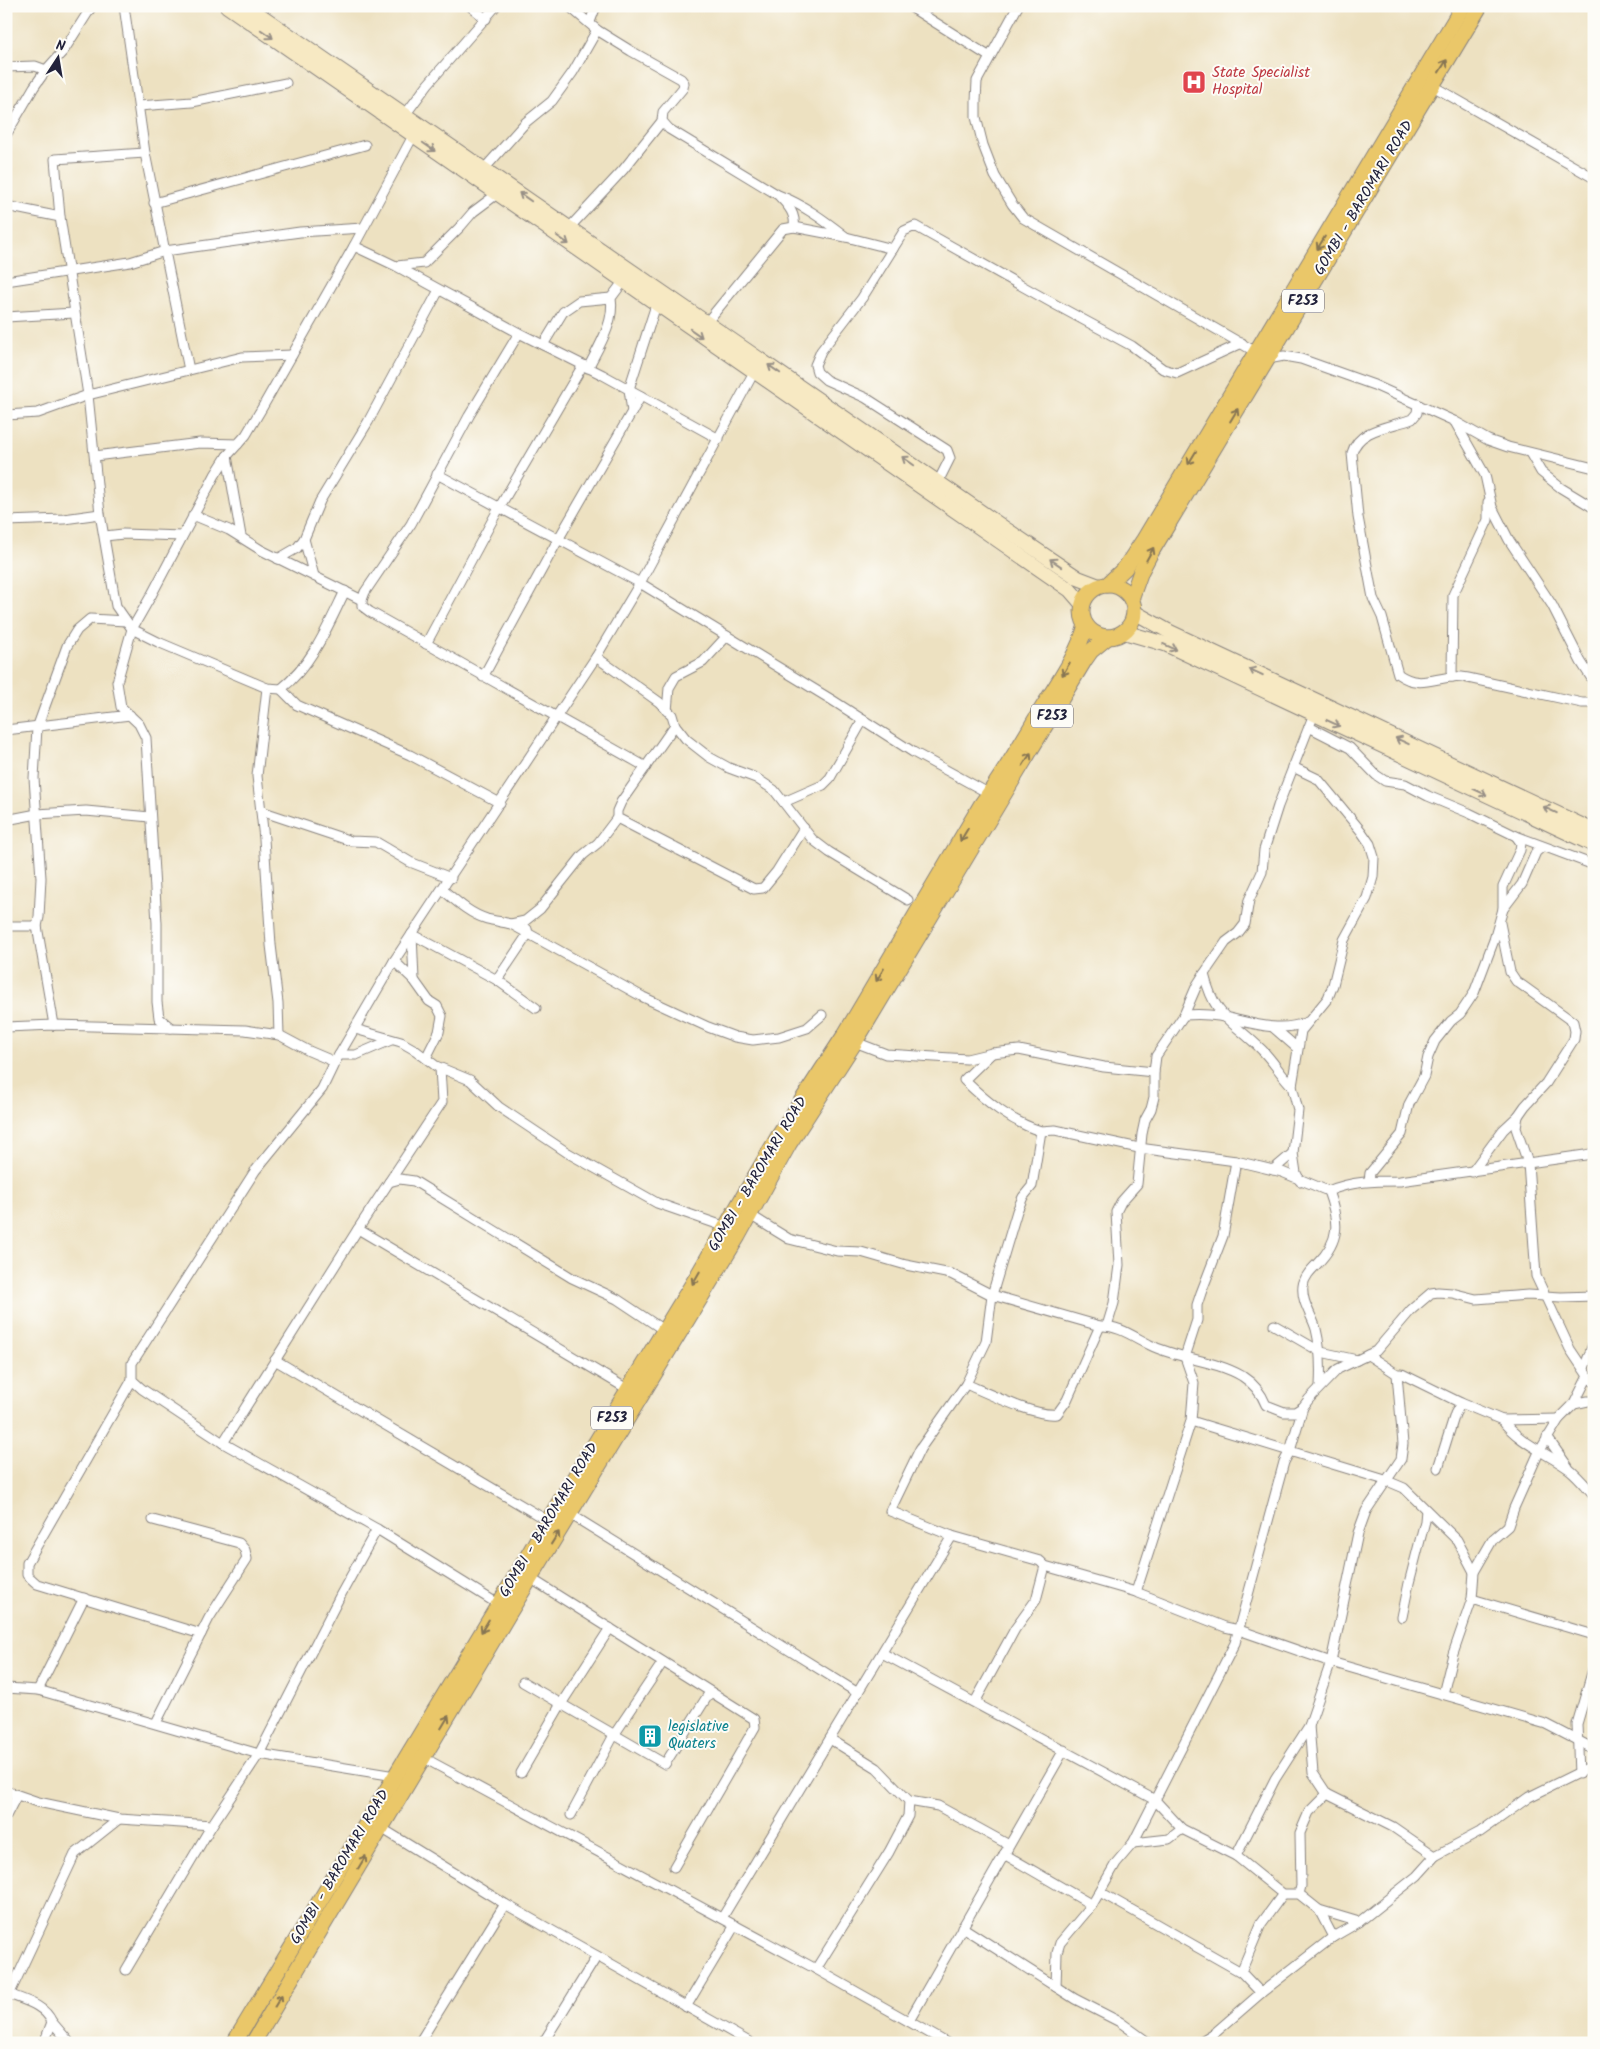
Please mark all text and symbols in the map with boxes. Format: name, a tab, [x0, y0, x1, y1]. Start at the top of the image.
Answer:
one-way arrow	[260, 29, 274, 39]
north arrow	[32, 32, 82, 82]
text: N	[54, 35, 67, 58]
one-way arrow	[1439, 59, 1449, 73]
place label: State Specialist Hospital	[1212, 61, 1310, 102]
hospital icon: State Specialist Hospital	[1181, 69, 1207, 95]
street label: GOMBI - BAROMARI ROAD	[1308, 116, 1420, 280]
one-way arrow	[422, 142, 436, 152]
one-way arrow	[518, 192, 532, 202]
one-way arrow	[555, 235, 569, 245]
one-way arrow	[1315, 236, 1325, 250]
road number: F253	[1282, 290, 1324, 312]
one-way arrow	[689, 328, 703, 338]
one-way arrow	[768, 364, 782, 374]
one-way arrow	[1229, 409, 1239, 423]
one-way arrow	[1187, 450, 1197, 464]
one-way arrow	[901, 456, 915, 466]
one-way arrow	[1145, 547, 1155, 562]
one-way arrow	[1050, 558, 1064, 568]
one-way arrow	[1162, 642, 1177, 652]
one-way arrow	[1060, 661, 1070, 675]
one-way arrow	[1248, 666, 1263, 676]
road number: F253	[1031, 704, 1073, 728]
one-way arrow	[1325, 719, 1340, 729]
one-way arrow	[1395, 736, 1410, 746]
one-way arrow	[1021, 752, 1032, 766]
one-way arrow	[1472, 788, 1487, 797]
one-way arrow	[1542, 805, 1557, 815]
one-way arrow	[958, 828, 968, 842]
one-way arrow	[875, 967, 885, 981]
street label: GOMBI - BAROMARI ROAD	[702, 1092, 814, 1256]
one-way arrow	[691, 1271, 701, 1285]
road number: F253	[591, 1406, 633, 1430]
street label: GOMBI - BAROMARI ROAD	[493, 1438, 605, 1602]
one-way arrow	[551, 1531, 561, 1545]
one-way arrow	[479, 1619, 489, 1633]
one-way arrow	[440, 1715, 450, 1730]
place label: legislative Quaters	[668, 1715, 729, 1756]
building icon: legislative Quaters	[637, 1723, 663, 1749]
street label: GOMBI - BAROMARI ROAD	[284, 1785, 396, 1949]
one-way arrow	[358, 1855, 368, 1869]
one-way arrow	[273, 1994, 284, 2008]

